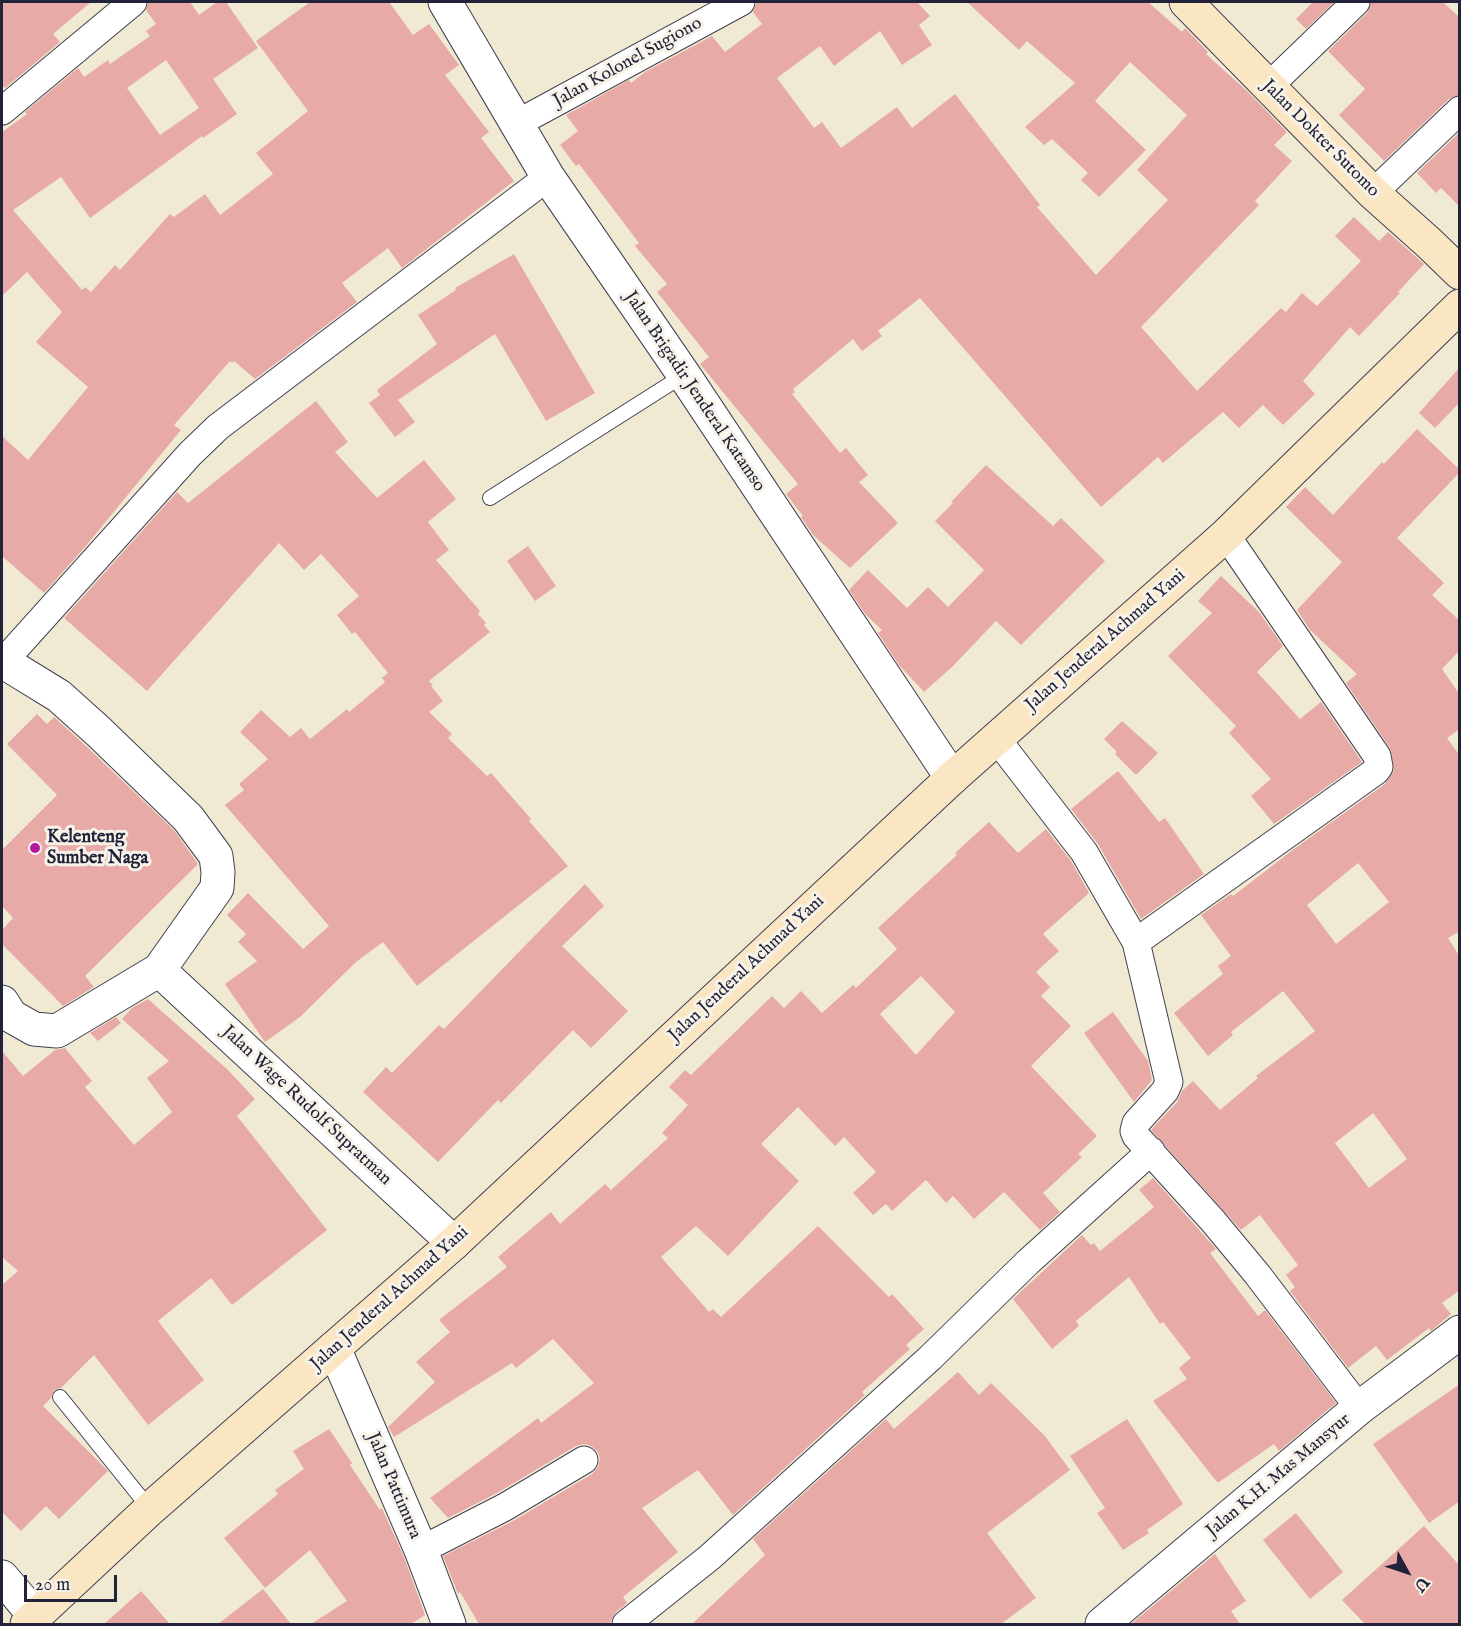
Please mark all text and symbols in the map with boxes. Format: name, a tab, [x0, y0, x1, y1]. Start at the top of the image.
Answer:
street label: Jalan Kolonel Sugiono	[550, 13, 706, 113]
street label: Jalan Dokter Sutomo	[1257, 76, 1383, 202]
street label: Jalan Brigadir Jenderal Katamso	[619, 288, 769, 496]
street label: Jalan Jenderal Achmad Yani	[1021, 565, 1191, 717]
place label: Kelenteng Sumber Naga	[47, 827, 148, 870]
marker: Kelenteng Sumber Naga	[28, 841, 42, 855]
street label: Jalan Jenderal Achmad Yani	[665, 891, 829, 1047]
street label: Jalan Wage Rudolf Supratman	[217, 1022, 395, 1190]
street label: Jalan Jenderal Achmad Yani	[306, 1222, 474, 1376]
street label: Jalan K.H. Mas Mansyur	[1203, 1409, 1355, 1543]
street label: Jalan Pattimura	[361, 1429, 425, 1543]
north arrow	[1377, 1542, 1437, 1602]
scale bar	[27, 1563, 120, 1601]
text: U	[1409, 1572, 1433, 1595]
text: 20 m	[35, 1574, 70, 1597]

